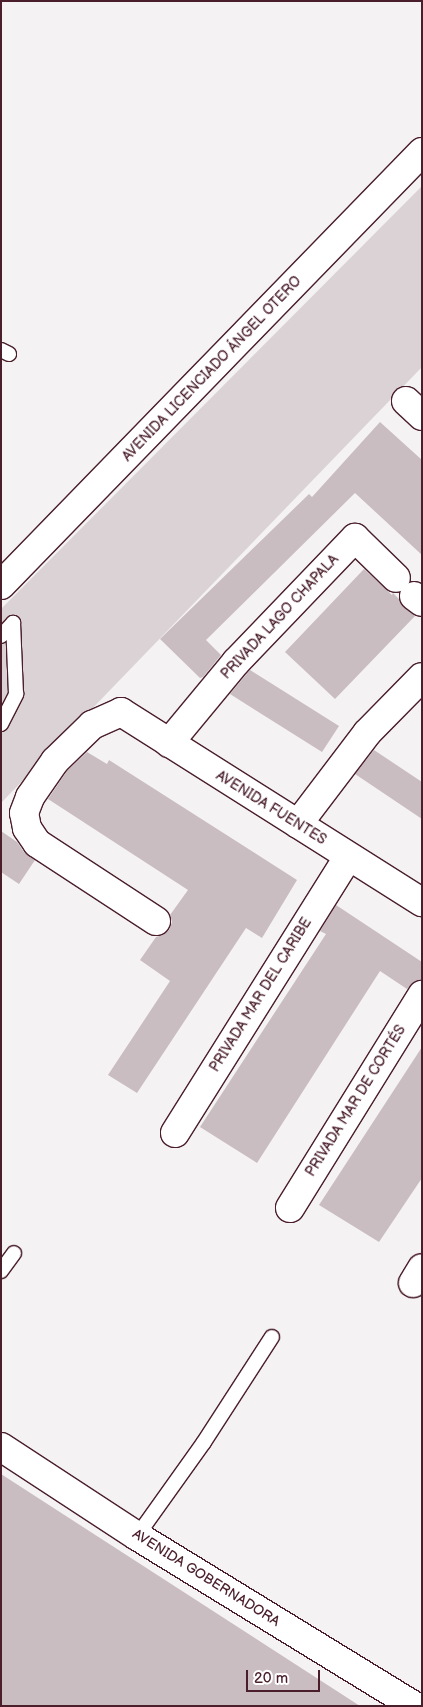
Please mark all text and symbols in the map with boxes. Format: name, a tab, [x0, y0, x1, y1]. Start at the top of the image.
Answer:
street label: AVENIDA LICENCIADO ÁNGEL OTERO	[119, 273, 305, 465]
street label: PRIVADA LAGO CHAPALA	[218, 551, 342, 683]
street label: AVENIDA FUENTES	[213, 767, 329, 849]
street label: PRIVADA MAR DEL CARIBE	[207, 915, 315, 1075]
street label: PRIVADA MAR DE CORTÉS	[302, 1022, 410, 1180]
street label: AVENIDA GOBERNADORA	[129, 1526, 283, 1630]
scale bar	[248, 1660, 322, 1692]
text: 20 m	[254, 1669, 288, 1688]

